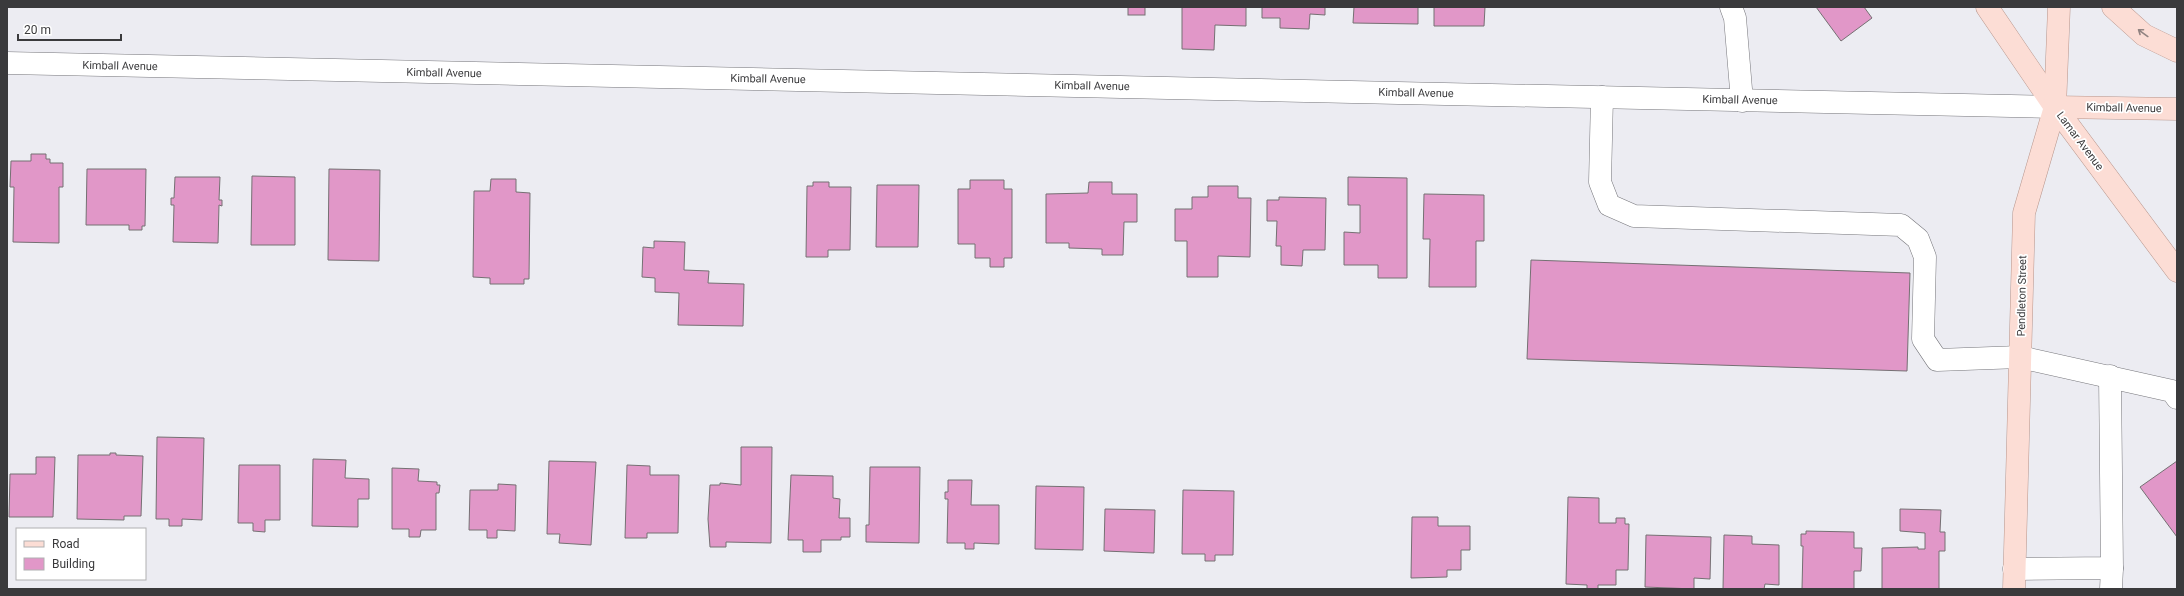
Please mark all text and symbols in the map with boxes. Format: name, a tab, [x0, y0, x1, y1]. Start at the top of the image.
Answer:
scale bar	[18, 16, 121, 42]
text: 20 m	[24, 23, 51, 37]
one-way arrow	[2137, 29, 2148, 37]
street label: Kimball Avenue	[82, 59, 158, 73]
street label: Kimball Avenue	[406, 66, 482, 80]
street label: Kimball Avenue	[730, 72, 806, 86]
street label: Kimball Avenue	[1054, 79, 1130, 93]
street label: Kimball Avenue	[1378, 86, 1454, 100]
street label: Kimball Avenue	[1702, 93, 1778, 107]
street label: Kimball Avenue	[2086, 101, 2162, 115]
street label: Lamar Avenue	[2054, 109, 2106, 173]
street label: Pendleton Street	[2015, 255, 2029, 337]
legend	[16, 528, 146, 580]
text: Road	[52, 537, 80, 551]
text: Building	[52, 557, 95, 571]

